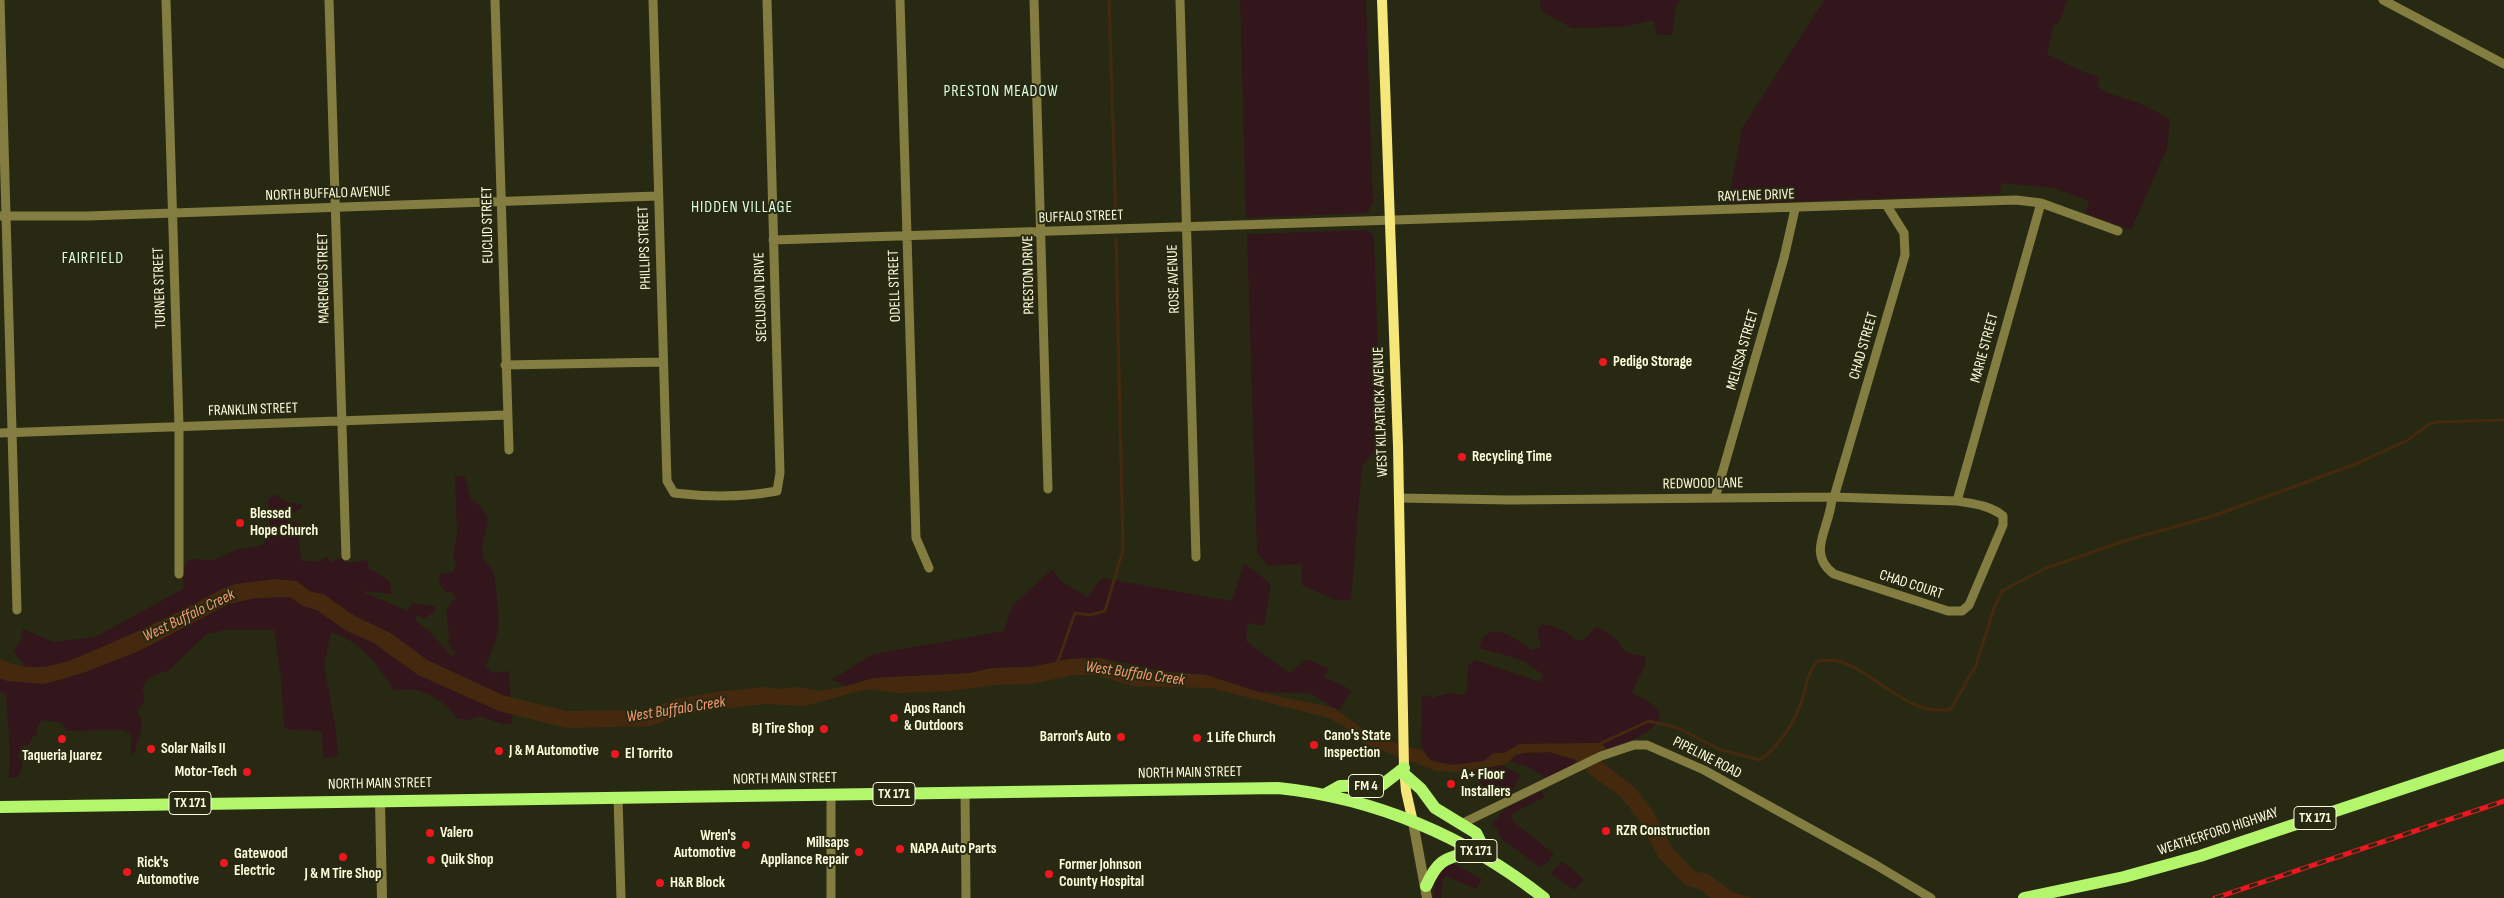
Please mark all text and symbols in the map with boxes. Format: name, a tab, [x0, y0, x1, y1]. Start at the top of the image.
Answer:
district label: PRESTON MEADOW	[942, 82, 1060, 102]
street label: NORTH BUFFALO AVENUE	[265, 183, 391, 205]
street label: EUCLID STREET	[478, 186, 498, 264]
street label: RAYLENE DRIVE	[1717, 186, 1795, 206]
district label: HIDDEN VILLAGE	[689, 198, 795, 218]
street label: PHILLIPS STREET	[635, 206, 655, 290]
street label: BUFFALO STREET	[1038, 207, 1124, 227]
street label: MARENGO STREET	[314, 232, 334, 324]
street label: PRESTON DRIVE	[1019, 235, 1039, 315]
street label: ROSE AVENUE	[1164, 244, 1184, 314]
street label: TURNER STREET	[150, 247, 170, 329]
district label: FAIRFIELD	[61, 249, 125, 269]
street label: ODELL STREET	[885, 250, 905, 322]
street label: SECLUSION DRIVE	[750, 252, 772, 342]
street label: MELISSA STREET	[1723, 308, 1763, 392]
street label: CHAD STREET	[1846, 310, 1882, 382]
street label: MARIE STREET	[1967, 311, 2003, 385]
street label: WEST KILPATRICK AVENUE	[1370, 346, 1392, 478]
place label: Pedigo Storage	[1613, 353, 1692, 371]
marker: Pedigo Storage	[1597, 356, 1609, 368]
street label: FRANKLIN STREET	[208, 399, 298, 421]
place label: Recycling Time	[1472, 448, 1552, 466]
marker: Recycling Time	[1456, 451, 1468, 463]
street label: REDWOOD LANE	[1663, 474, 1743, 494]
place label: Blessed Hope Church	[250, 505, 318, 540]
marker: Blessed Hope Church	[234, 517, 246, 529]
street label: CHAD COURT	[1877, 566, 1945, 604]
water label: West Buffalo Creek	[140, 585, 238, 647]
water label: West Buffalo Creek	[1084, 658, 1186, 690]
water label: West Buffalo Creek	[625, 693, 727, 727]
place label: Apos Ranch & Outdoors	[904, 700, 965, 735]
marker: Apos Ranch & Outdoors	[888, 712, 900, 724]
place label: BJ Tire Shop	[752, 720, 814, 738]
marker: BJ Tire Shop	[818, 723, 830, 735]
place label: Cano's State Inspection	[1324, 727, 1391, 762]
place label: Barron's Auto	[1040, 728, 1111, 746]
place label: 1 Life Church	[1207, 729, 1276, 747]
marker: Barron's Auto	[1115, 731, 1127, 743]
marker: 1 Life Church	[1191, 732, 1203, 744]
marker: Taqueria Juarez	[56, 733, 68, 745]
street label: PIPELINE ROAD	[1670, 733, 1744, 783]
marker: Cano's State Inspection	[1308, 739, 1320, 751]
place label: Solar Nails II	[161, 740, 225, 758]
place label: J & M Automotive	[509, 742, 599, 760]
marker: Solar Nails II	[145, 743, 157, 755]
marker: J & M Automotive	[493, 745, 505, 757]
place label: El Torrito	[625, 745, 673, 763]
place label: Taqueria Juarez	[22, 747, 102, 765]
marker: El Torrito	[609, 748, 621, 760]
place label: Motor-Tech	[175, 763, 237, 781]
street label: NORTH MAIN STREET	[1138, 763, 1242, 783]
marker: Motor-Tech	[241, 766, 253, 778]
place label: A+ Floor Installers	[1461, 766, 1511, 801]
street label: NORTH MAIN STREET	[733, 769, 837, 789]
street label: NORTH MAIN STREET	[328, 774, 432, 794]
road number: FM 4	[1348, 774, 1384, 798]
marker: A+ Floor Installers	[1445, 778, 1457, 790]
road number: TX 171	[873, 782, 915, 806]
road number: TX 171	[169, 791, 211, 814]
street label: WEATHERFORD HIGHWAY	[2156, 804, 2280, 860]
road number: TX 171	[2294, 806, 2336, 830]
place label: RZR Construction	[1616, 822, 1710, 840]
place label: Valero	[440, 824, 473, 842]
marker: RZR Construction	[1600, 825, 1612, 837]
marker: Valero	[424, 827, 436, 839]
place label: Wren's Automotive	[674, 827, 736, 862]
place label: Millsaps Appliance Repair	[761, 834, 849, 869]
marker: Wren's Automotive	[740, 839, 752, 851]
road number: TX 171	[1455, 839, 1497, 862]
place label: NAPA Auto Parts	[910, 840, 997, 858]
marker: NAPA Auto Parts	[894, 843, 906, 855]
place label: Gatewood Electric	[234, 845, 288, 880]
marker: Millsaps Appliance Repair	[853, 846, 865, 858]
marker: J & M Tire Shop	[337, 851, 349, 863]
place label: Quik Shop	[441, 851, 494, 869]
place label: Rick's Automotive	[137, 854, 199, 889]
marker: Quik Shop	[425, 854, 437, 866]
place label: Former Johnson County Hospital	[1059, 856, 1144, 891]
marker: Gatewood Electric	[218, 857, 230, 869]
place label: J & M Tire Shop	[304, 865, 382, 883]
marker: Rick's Automotive	[121, 866, 133, 878]
marker: Former Johnson County Hospital	[1043, 868, 1055, 880]
place label: H&R Block	[670, 874, 725, 892]
marker: H&R Block	[654, 877, 666, 889]

